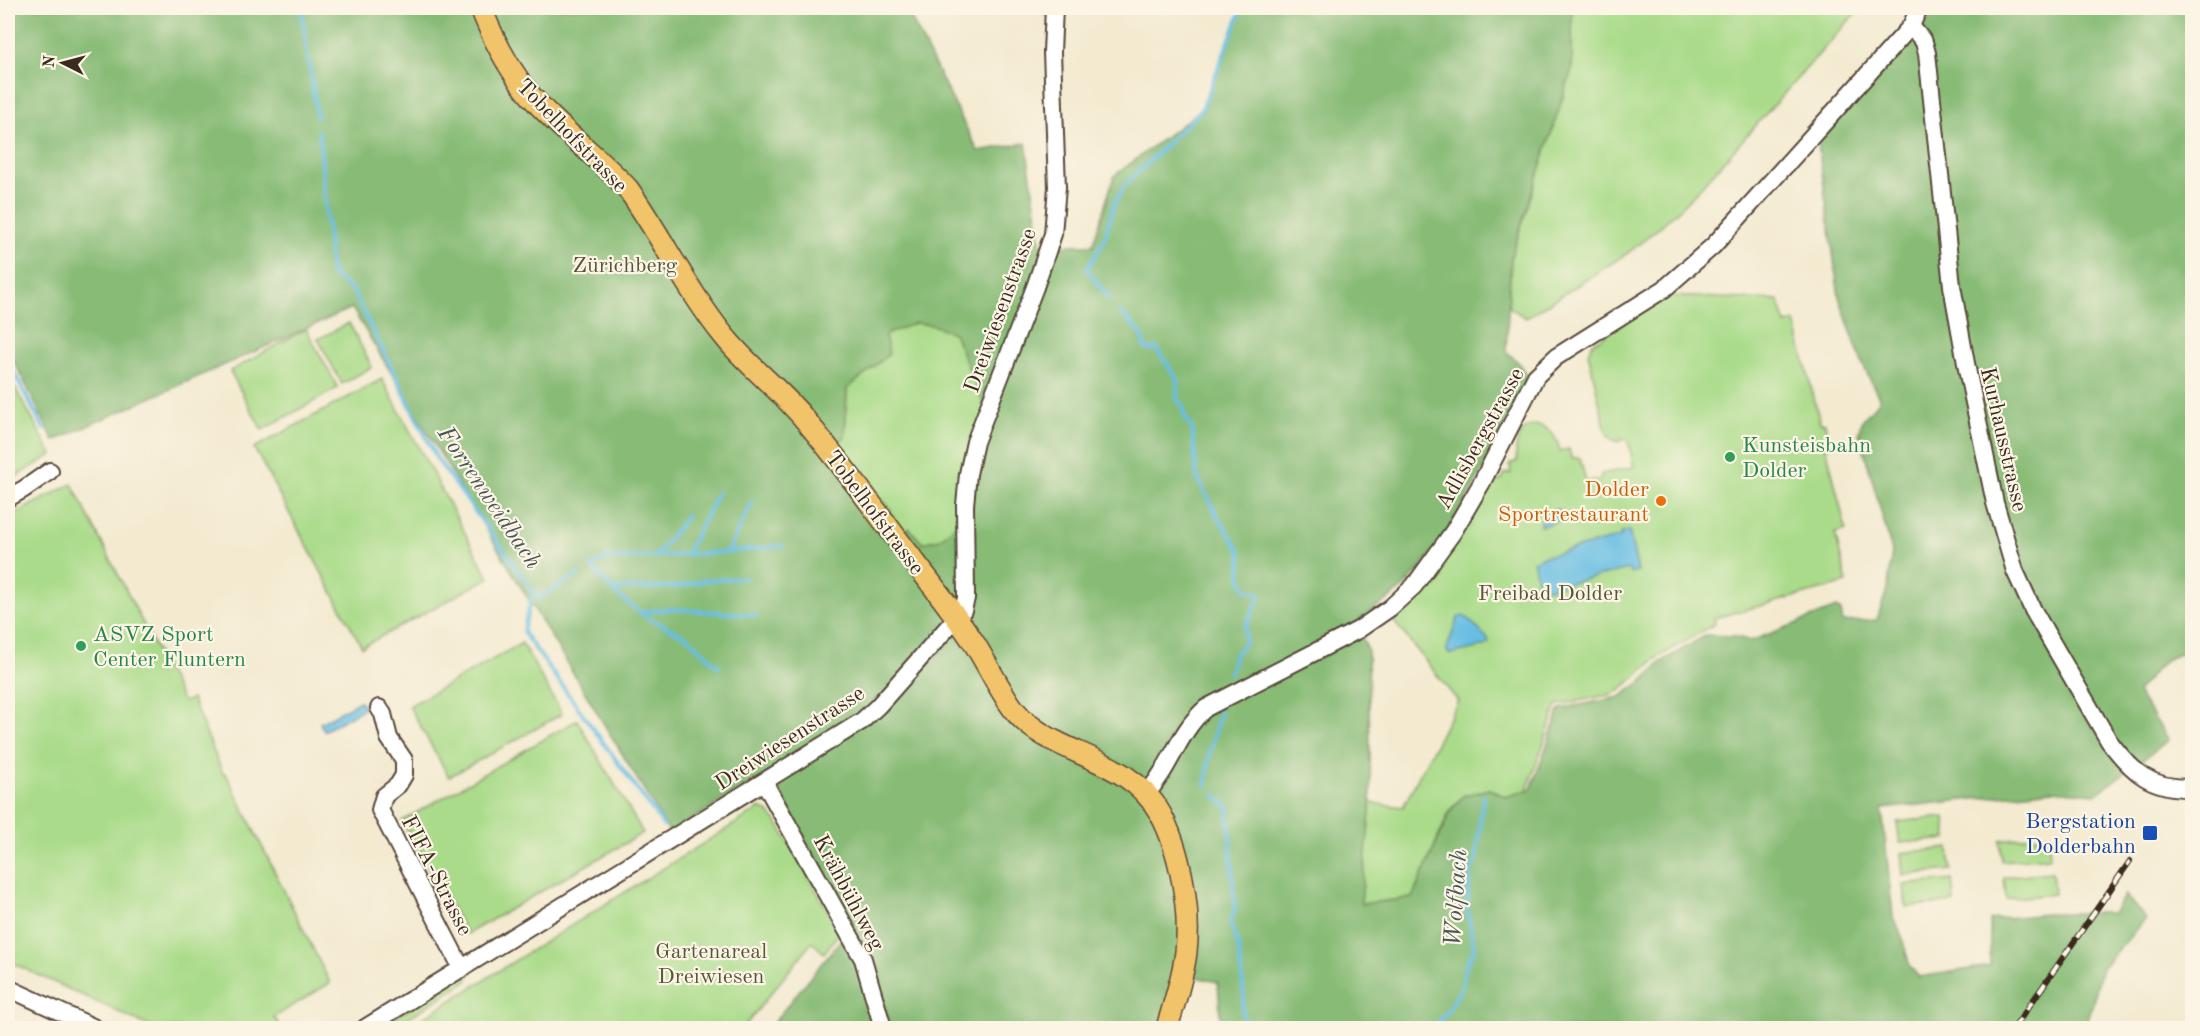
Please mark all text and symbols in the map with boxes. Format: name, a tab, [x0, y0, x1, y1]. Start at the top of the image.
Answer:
north arrow	[33, 33, 93, 93]
text: N	[41, 54, 59, 69]
street label: Tobelhofstrasse	[512, 75, 631, 198]
street label: Dreiwiesenstrasse	[961, 226, 1041, 396]
park label: Zürichberg	[573, 255, 678, 277]
street label: Adlisbergstrasse	[1433, 364, 1529, 514]
street label: Kurhausstrasse	[1976, 365, 2030, 514]
water label: Forrenweidbach	[431, 422, 545, 574]
place label: Kunsteisbahn Dolder	[1742, 435, 1871, 482]
street label: Tobelhofstrasse	[821, 447, 928, 579]
marker: Kunsteisbahn Dolder	[1723, 450, 1737, 464]
place label: Dolder Sportrestaurant	[1498, 479, 1649, 526]
marker: Dolder Sportrestaurant	[1654, 494, 1668, 508]
park label: Freibad Dolder	[1478, 583, 1622, 605]
place label: ASVZ Sport Center Fluntern	[93, 624, 246, 671]
marker: ASVZ Sport Center Fluntern	[74, 639, 88, 653]
street label: Dreiwiesenstrasse	[711, 682, 869, 795]
place label: Bergstation Dolderbahn	[2025, 811, 2136, 858]
street label: FIFA-Strasse	[396, 812, 476, 940]
marker: Bergstation Dolderbahn	[2141, 824, 2159, 842]
street label: Krähbühlweg	[809, 832, 888, 954]
water label: Wolfbach	[1442, 848, 1472, 948]
park label: Gartenareal Dreiwiesen	[655, 941, 767, 988]

